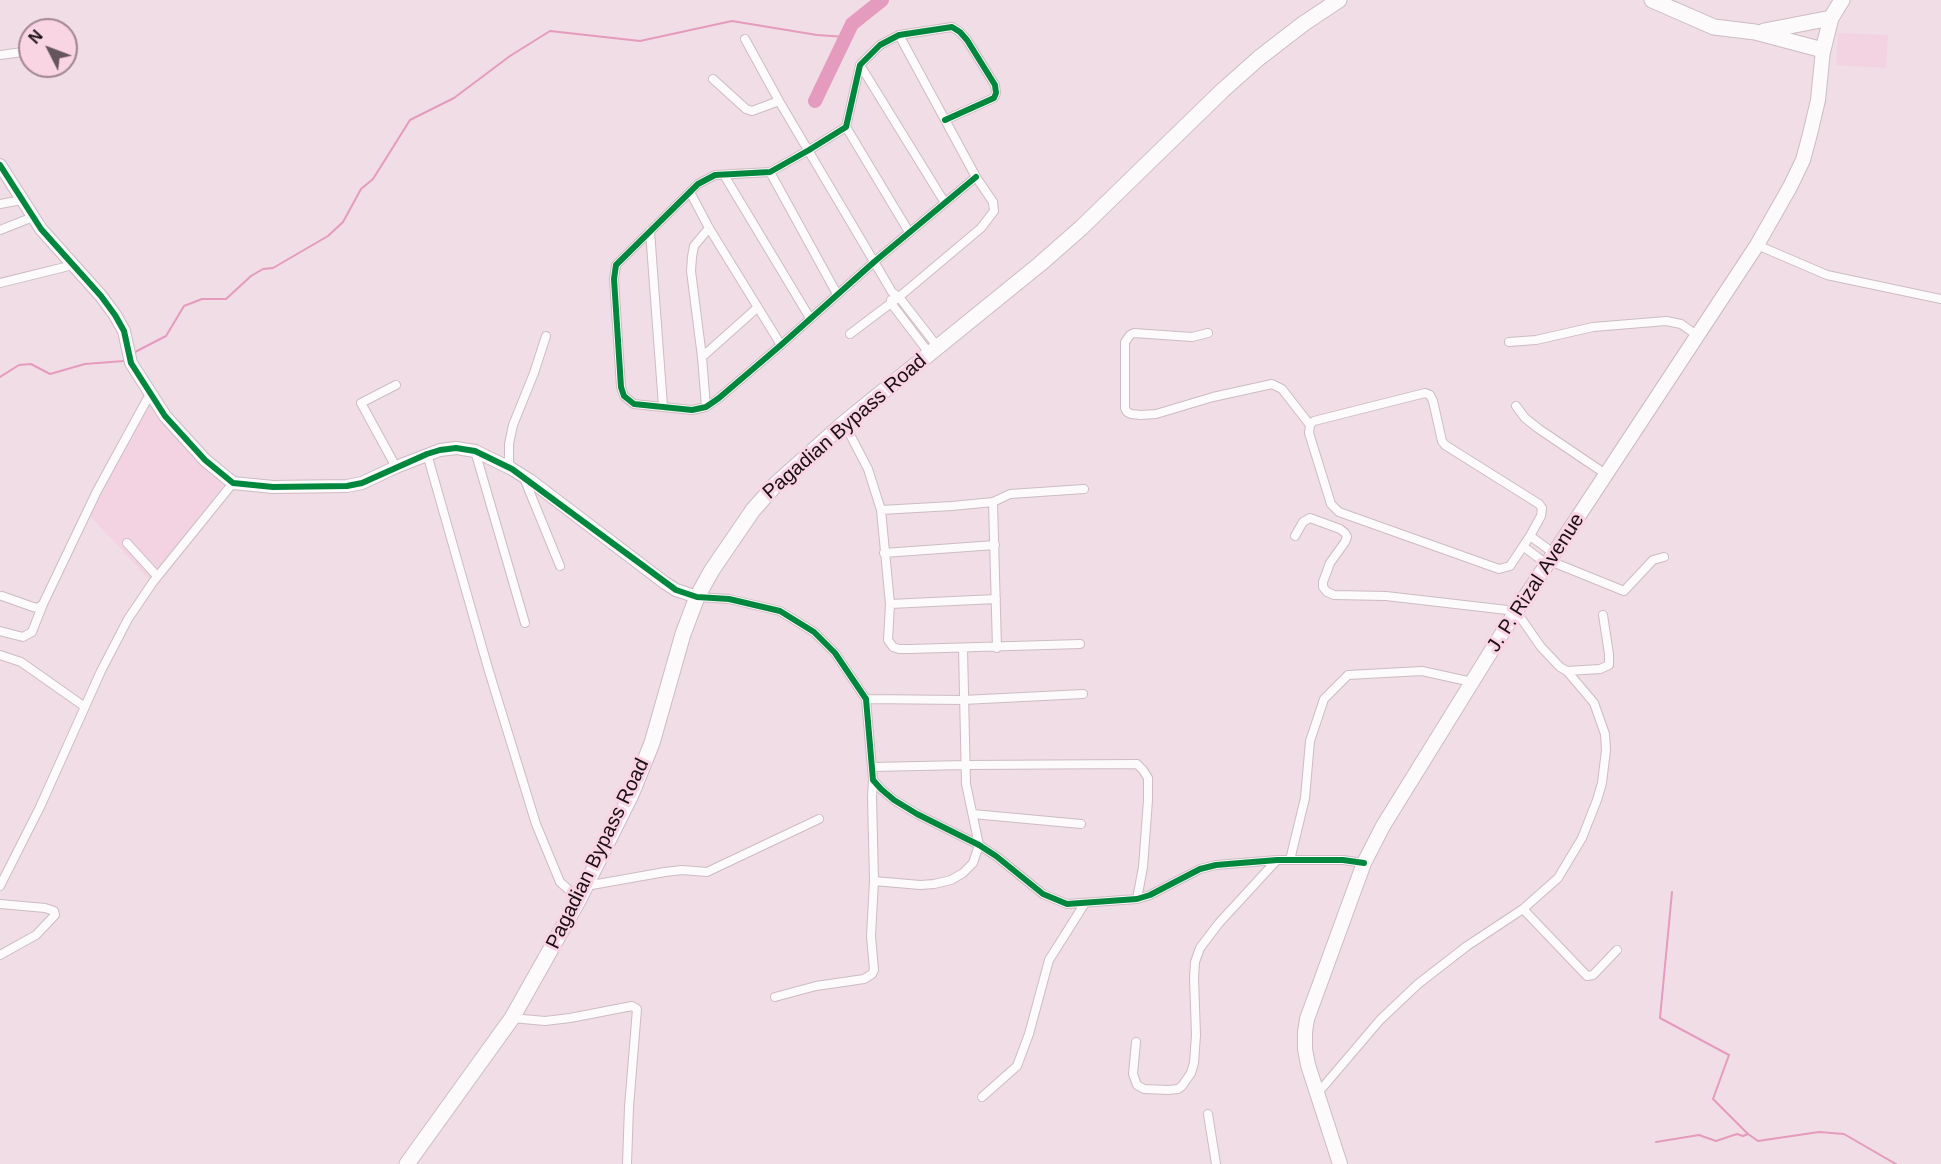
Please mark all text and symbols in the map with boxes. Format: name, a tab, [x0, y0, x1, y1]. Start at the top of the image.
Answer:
north arrow	[18, 18, 78, 78]
text: N	[26, 27, 46, 47]
street label: Pagadian Bypass Road	[758, 349, 932, 505]
street label: J. P. Rizal Avenue	[1482, 509, 1590, 657]
street label: Pagadian Bypass Road	[541, 755, 655, 953]

